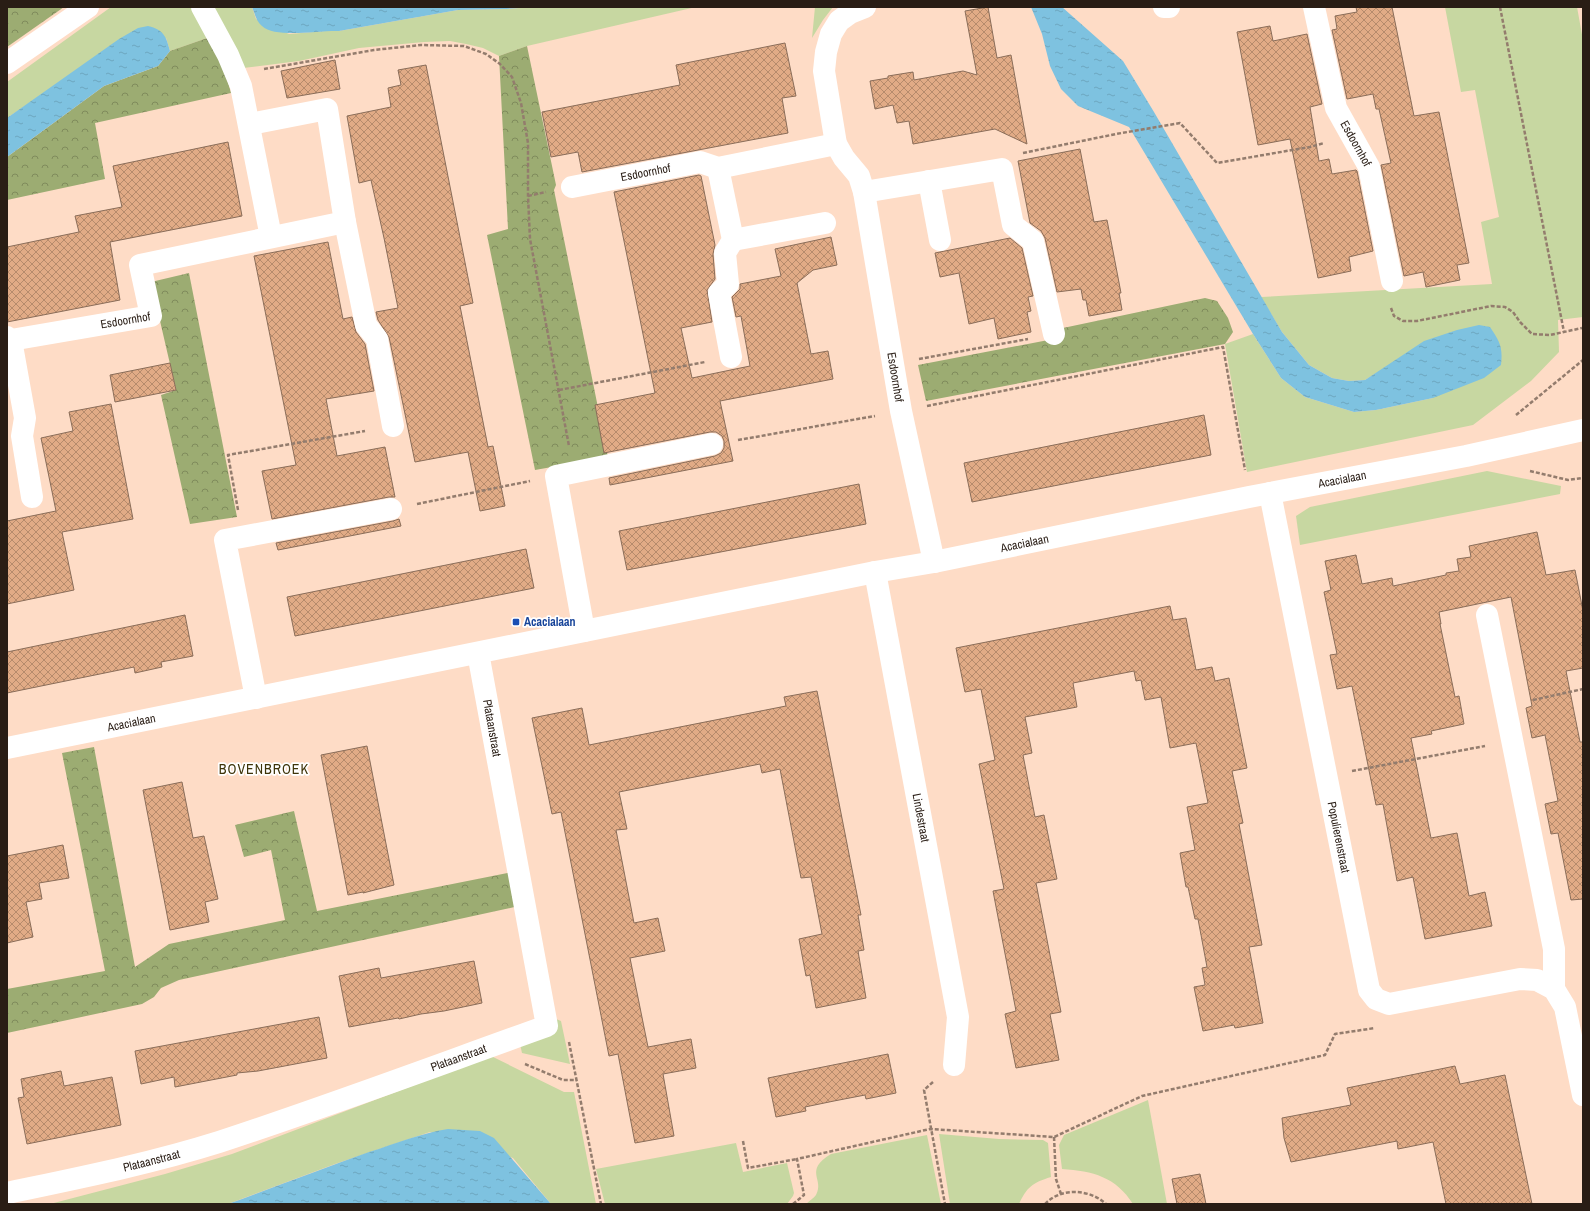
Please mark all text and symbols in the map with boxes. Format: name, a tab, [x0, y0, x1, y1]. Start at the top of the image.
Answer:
street label: Esdoornhof	[1337, 118, 1375, 170]
street label: Esdoornhof	[619, 160, 672, 185]
street label: Esdoornhof	[99, 308, 152, 333]
street label: Esdoornhof	[883, 351, 907, 404]
street label: Acacialaan	[1316, 467, 1368, 492]
street label: Acacialaan	[998, 531, 1050, 556]
place label: Acacialaan	[524, 614, 575, 630]
marker: Acacialaan	[511, 617, 521, 627]
street label: Plataanstraat	[479, 698, 505, 758]
street label: Acacialaan	[105, 710, 157, 736]
district label: BOVENBROEK	[219, 760, 309, 778]
street label: Lindestraat	[908, 792, 933, 844]
street label: Populierenstraat	[1324, 800, 1354, 875]
street label: Plataanstraat	[429, 1040, 489, 1075]
street label: Plataanstraat	[121, 1146, 182, 1176]

